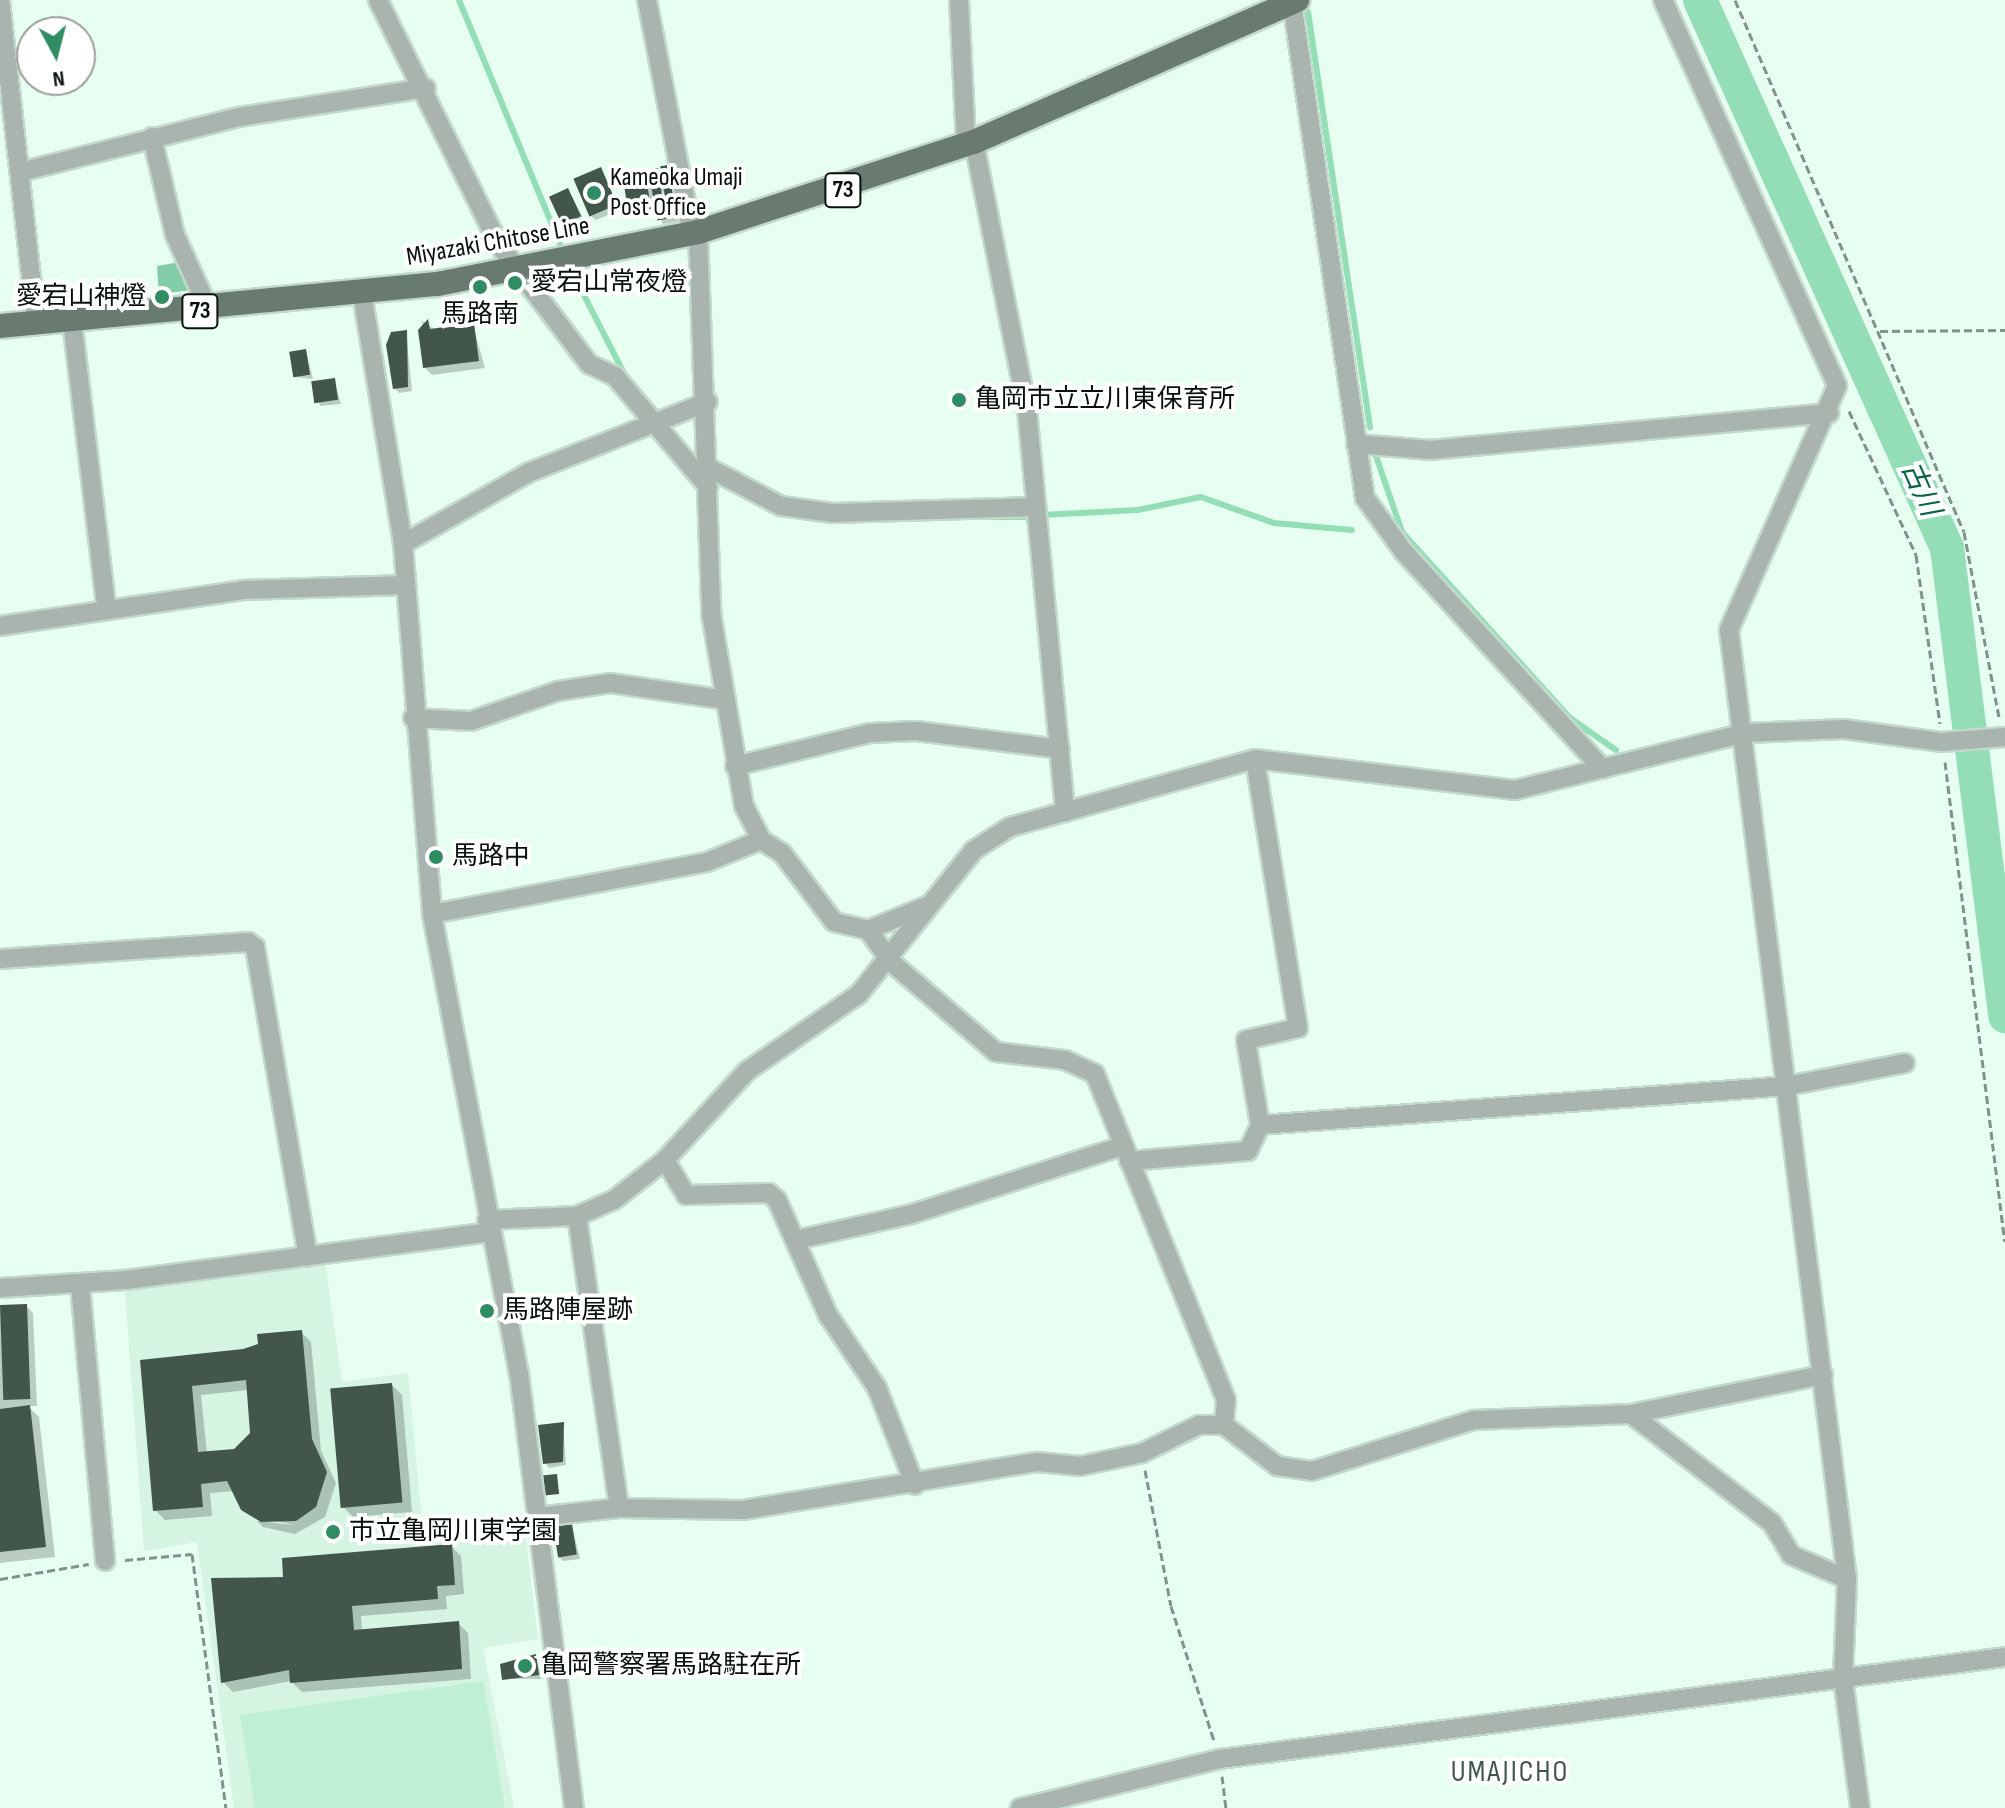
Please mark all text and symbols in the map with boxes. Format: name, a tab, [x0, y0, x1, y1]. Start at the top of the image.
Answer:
north arrow	[16, 16, 96, 96]
text: N	[51, 64, 66, 92]
place label: Kameoka Umaji Post Office	[610, 162, 743, 224]
road number: 73	[823, 170, 863, 210]
marker: Kameoka Umaji Post Office	[585, 184, 603, 202]
street label: Miyazaki Chitose Line	[404, 211, 592, 273]
place label: 愛宕山常夜燈	[531, 267, 687, 299]
marker: 愛宕山常夜燈	[506, 274, 524, 292]
marker: 馬路南	[471, 278, 489, 296]
place label: 愛宕山神燈	[16, 281, 146, 313]
marker: 愛宕山神燈	[153, 288, 171, 306]
road number: 73	[180, 291, 220, 331]
place label: 馬路南	[441, 299, 519, 331]
place label: 亀岡市立立川東保育所	[975, 384, 1235, 416]
marker: 亀岡市立立川東保育所	[950, 391, 968, 409]
water label: 古川	[1893, 457, 1947, 521]
place label: 馬路中	[452, 841, 530, 873]
marker: 馬路中	[427, 848, 445, 866]
place label: 馬路陣屋跡	[503, 1295, 633, 1327]
marker: 馬路陣屋跡	[478, 1302, 496, 1320]
place label: 市立亀岡川東学園	[349, 1516, 557, 1548]
marker: 市立亀岡川東学園	[324, 1523, 342, 1541]
place label: 亀岡警察署馬路駐在所	[541, 1650, 801, 1682]
marker: 亀岡警察署馬路駐在所	[516, 1657, 534, 1675]
district label: UMAJICHO	[1451, 1754, 1569, 1790]

